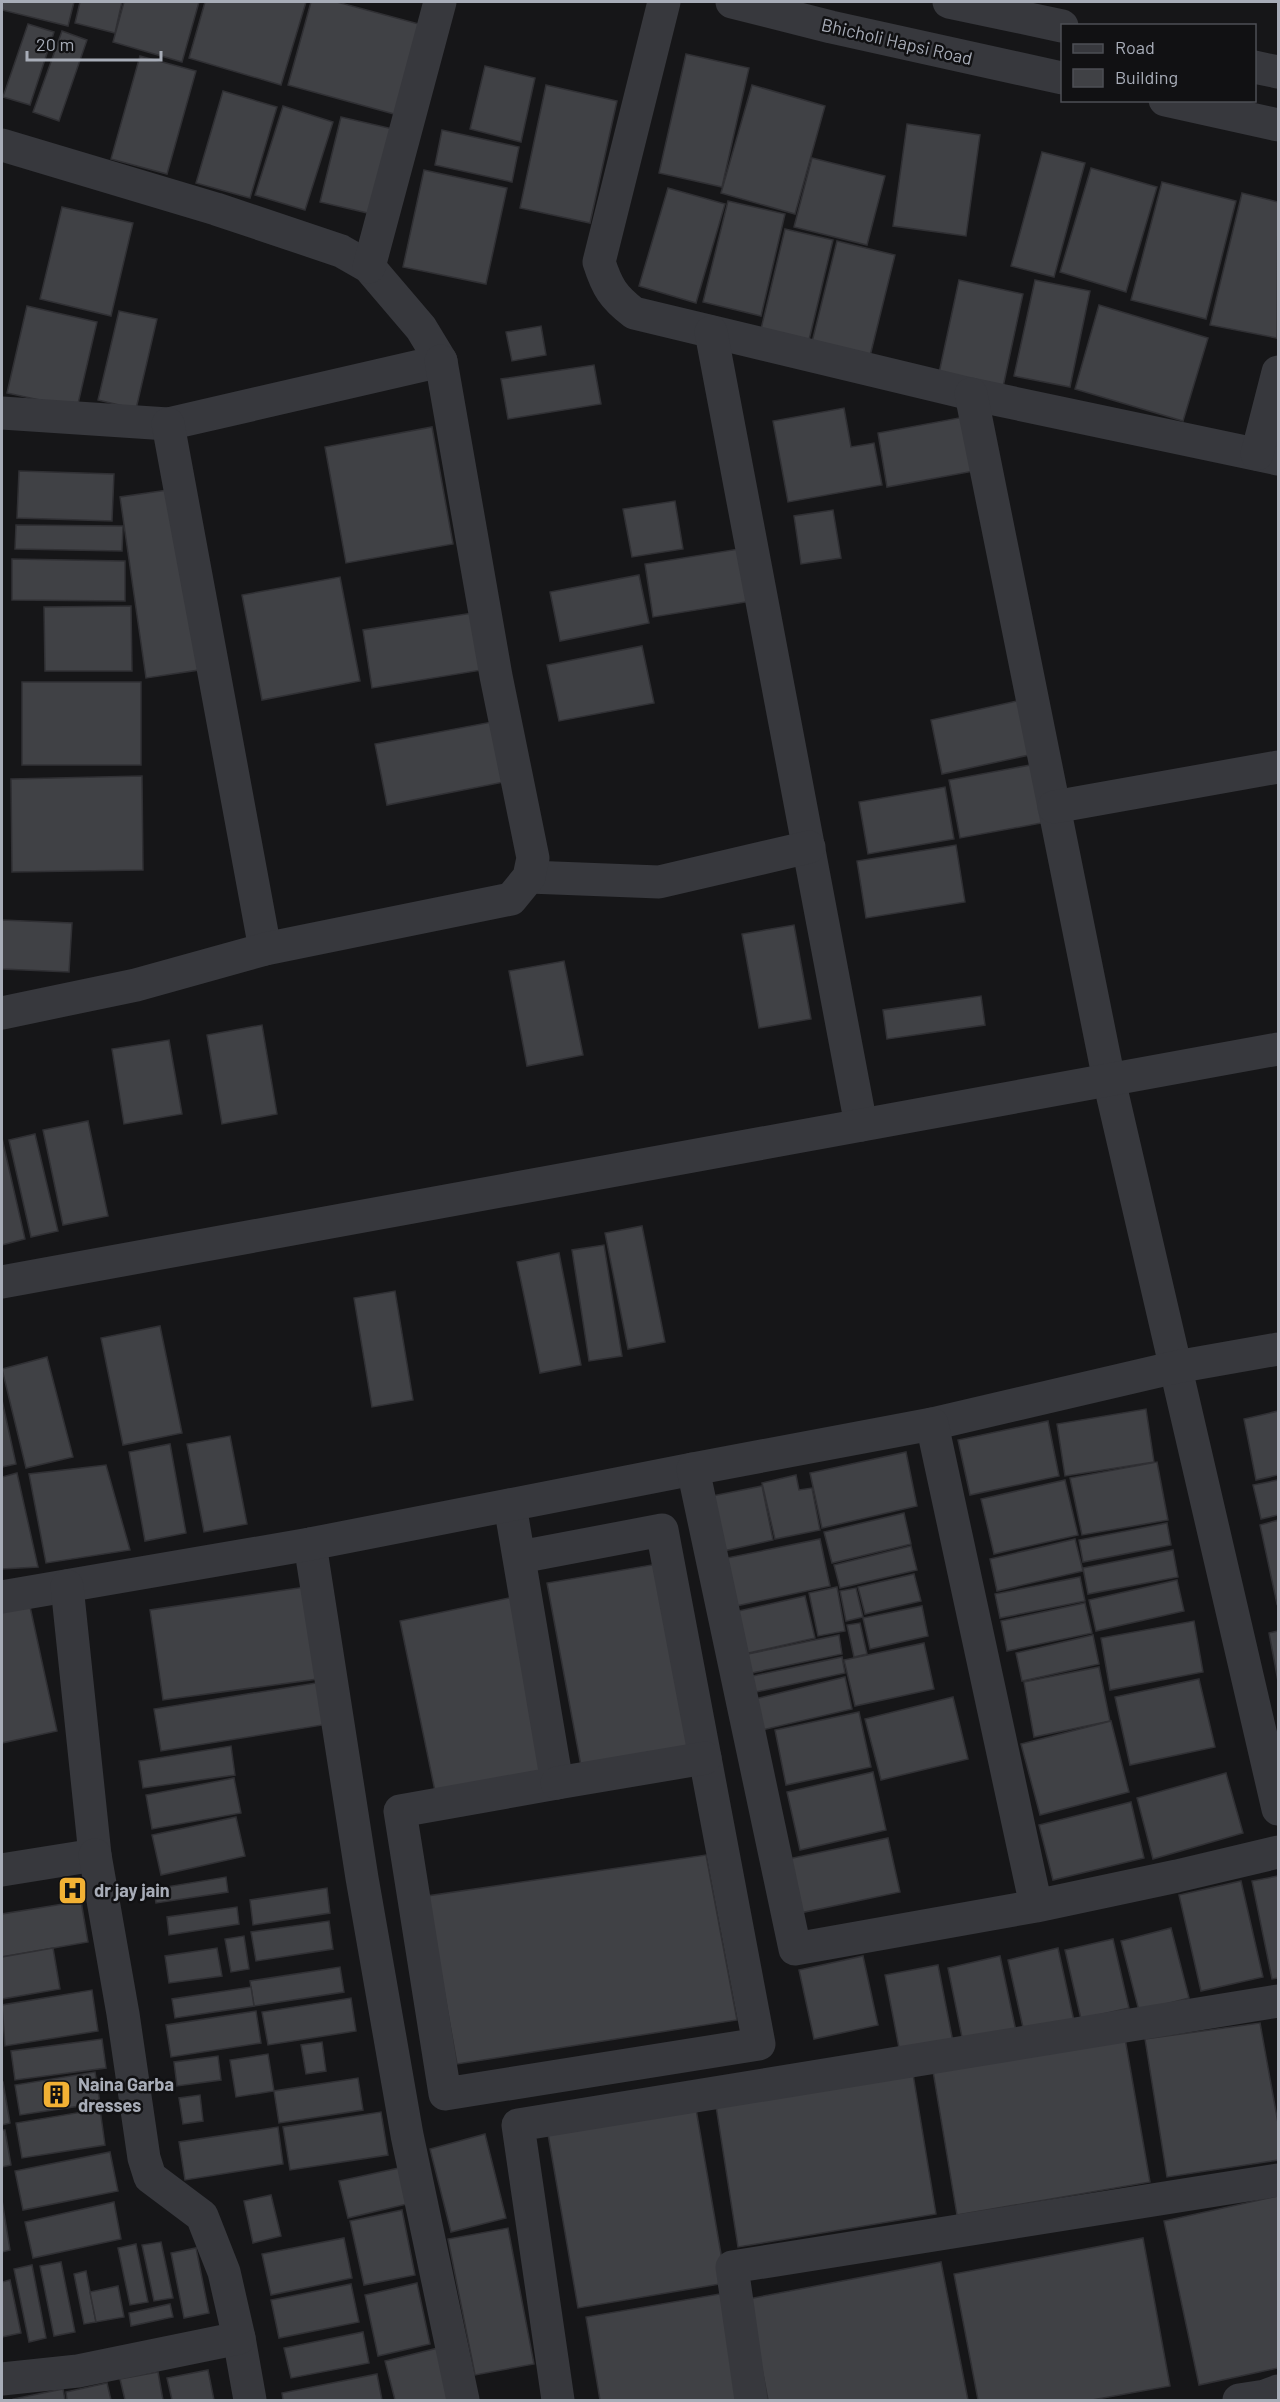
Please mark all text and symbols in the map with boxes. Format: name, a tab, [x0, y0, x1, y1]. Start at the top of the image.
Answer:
street label: Bhicholi Hapsi Road	[819, 13, 975, 69]
scale bar	[27, 24, 160, 62]
legend	[1061, 24, 1256, 102]
text: 20 m	[36, 33, 74, 55]
text: Road	[1115, 36, 1155, 58]
text: Building	[1115, 66, 1178, 88]
hospital icon: dr jay jain	[57, 1874, 89, 1906]
place label: dr jay jain	[94, 1879, 170, 1901]
place label: Naina Garba dresses	[78, 2073, 174, 2116]
building icon: Naina Garba dresses	[41, 2078, 73, 2110]

